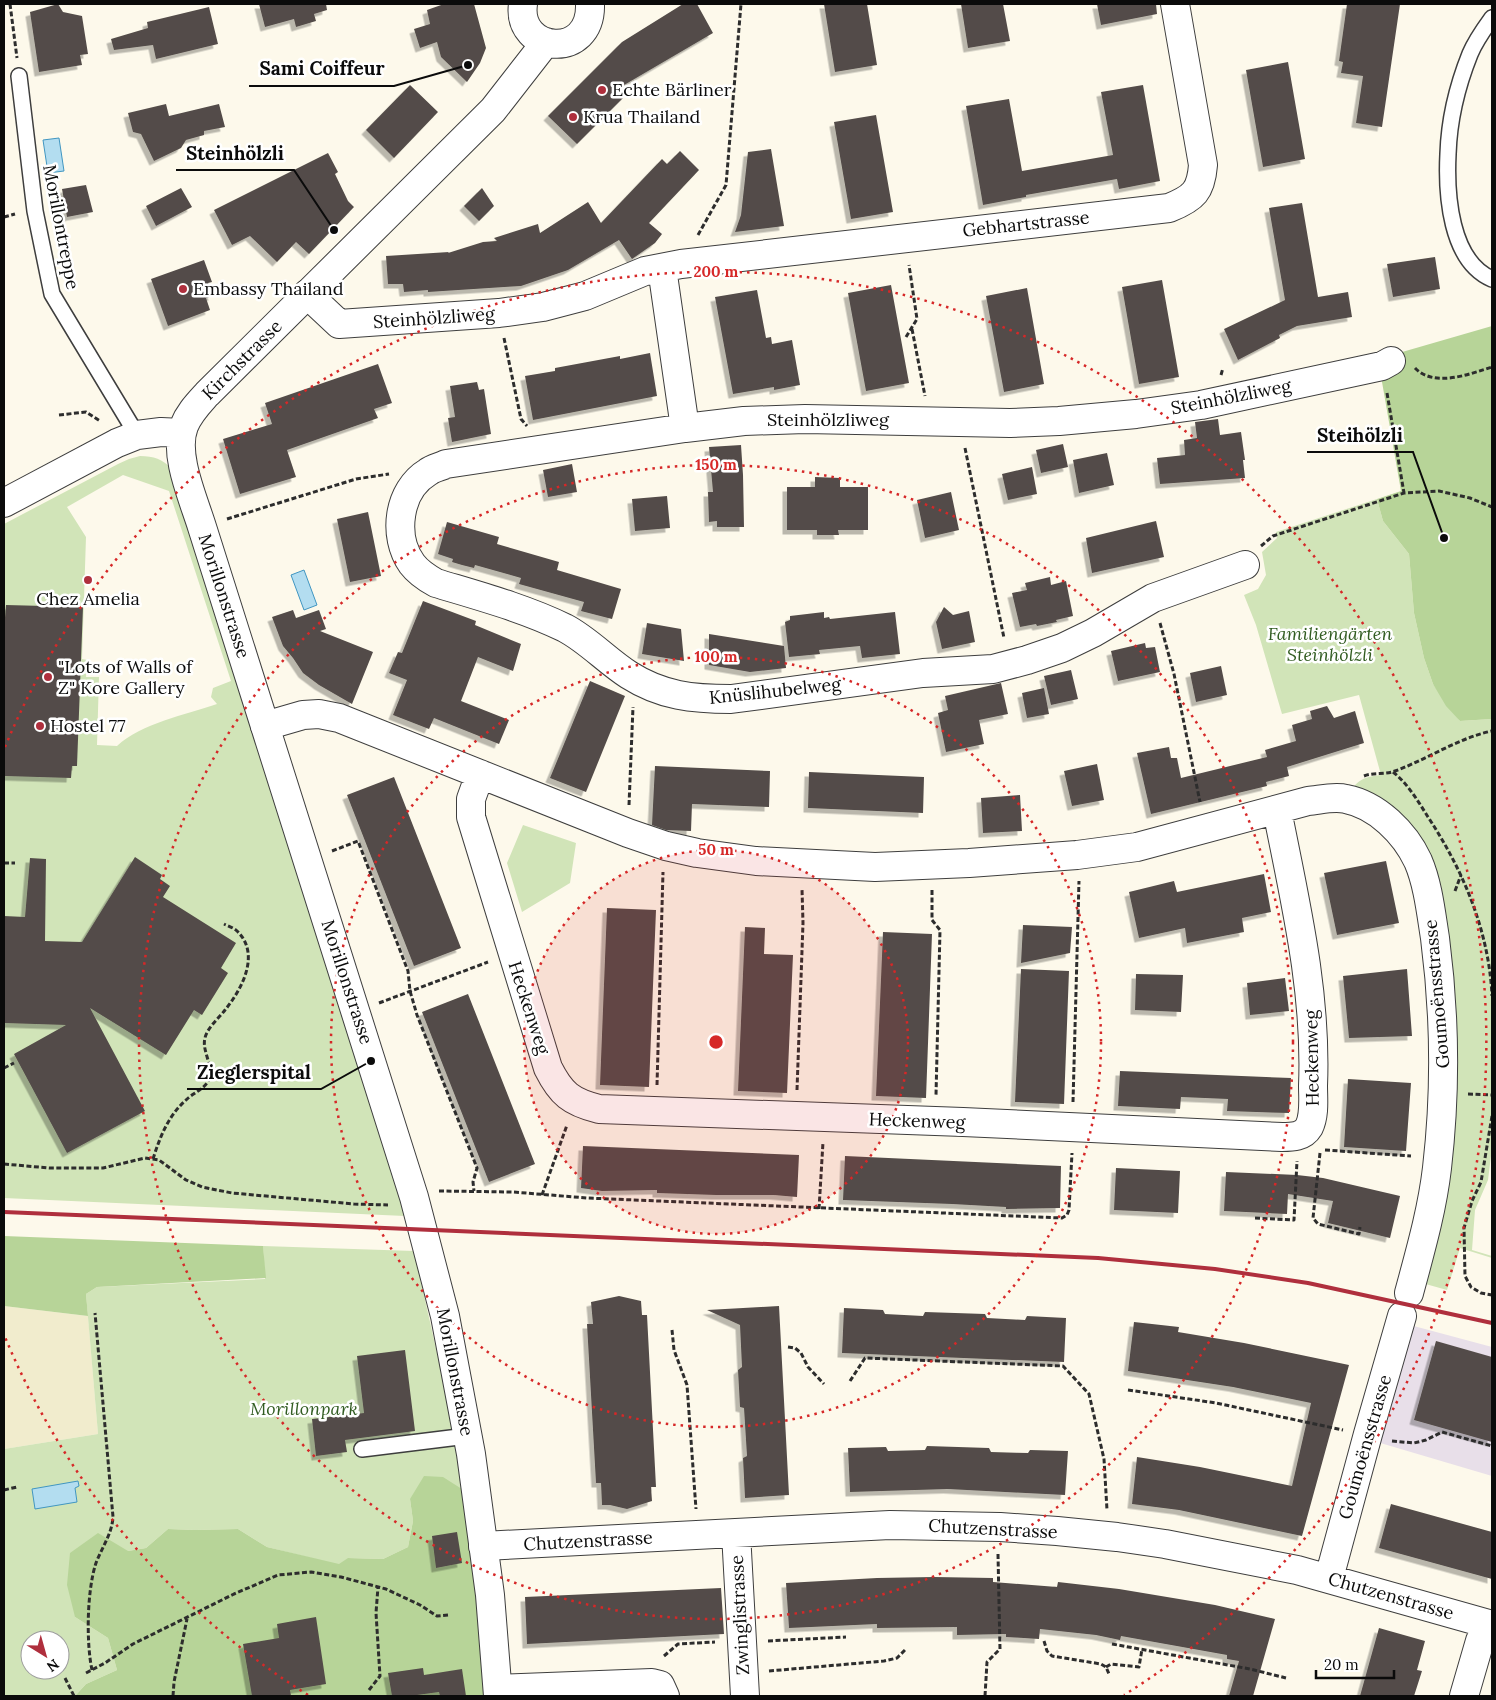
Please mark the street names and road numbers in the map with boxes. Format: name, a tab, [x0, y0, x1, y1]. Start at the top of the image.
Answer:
street label: Morillontreppe	[38, 163, 85, 291]
street label: Gebhartstrasse	[961, 205, 1091, 242]
street label: Steinhölzliweg	[372, 302, 497, 333]
street label: Kirchstrasse	[197, 315, 287, 405]
street label: Steinhölzliweg	[1169, 373, 1294, 419]
street label: Steinhölzliweg	[767, 408, 890, 431]
street label: Morillonstrasse	[193, 531, 256, 661]
street label: Knüslihubelweg	[708, 672, 843, 709]
street label: Morillonstrasse	[316, 917, 379, 1047]
street label: Goumoënsstrasse	[1419, 918, 1454, 1069]
street label: Heckenweg	[504, 958, 556, 1058]
street label: Heckenweg	[1299, 1008, 1324, 1107]
street label: Heckenweg	[868, 1107, 967, 1134]
street label: Morillonstrasse	[432, 1306, 479, 1438]
street label: Goumoënsstrasse	[1333, 1372, 1396, 1522]
street label: Chutzenstrasse	[928, 1514, 1059, 1543]
street label: Chutzenstrasse	[523, 1526, 653, 1555]
street label: Zwinglistrasse	[725, 1554, 754, 1676]
street label: Chutzenstrasse	[1326, 1567, 1457, 1624]

